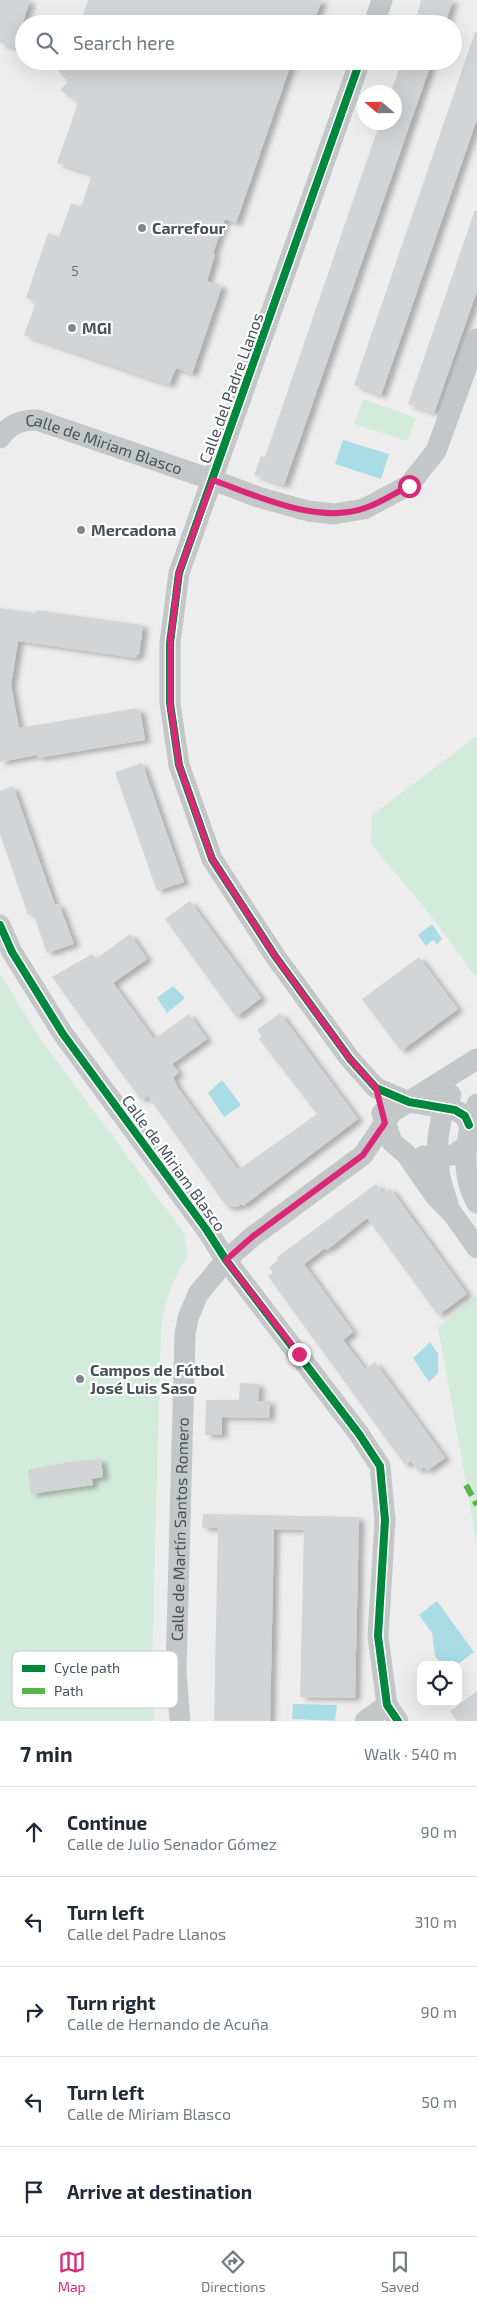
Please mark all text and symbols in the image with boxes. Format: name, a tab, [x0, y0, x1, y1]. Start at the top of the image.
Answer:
search box	[15, 15, 462, 70]
icon: search	[33, 29, 61, 57]
text: Search here	[73, 31, 175, 54]
north arrow	[357, 85, 402, 130]
place label: Carrefour	[152, 218, 225, 237]
marker: Carrefour	[136, 222, 148, 234]
house number: 5	[71, 262, 79, 279]
street label: Calle del Padre Llanos	[194, 310, 267, 466]
place label: MGI	[82, 318, 112, 337]
marker: MGI	[66, 322, 78, 334]
street label: Calle de Miriam Blasco	[25, 410, 185, 478]
route start	[398, 475, 421, 498]
place label: Mercadona	[91, 520, 176, 539]
marker: Mercadona	[75, 524, 87, 536]
street label: Calle de Miriam Blasco	[119, 1091, 230, 1235]
route end	[288, 1343, 311, 1366]
place label: Campos de Fútbol José Luis Saso	[90, 1360, 225, 1397]
marker: Campos de Fútbol José Luis Saso	[74, 1373, 86, 1385]
street label: Calle de Martín Santos Romero	[167, 1417, 192, 1641]
legend	[12, 1651, 178, 1708]
text: Cycle path	[54, 1659, 120, 1676]
map controls	[417, 1661, 462, 1706]
button: locate	[417, 1661, 462, 1706]
text: Path	[54, 1682, 83, 1699]
text: 7 min	[20, 1741, 73, 1766]
text: Walk · 540 m	[364, 1744, 457, 1763]
text: Continue	[67, 1811, 147, 1834]
icon: ahead	[20, 1818, 48, 1846]
text: 90 m	[421, 1822, 457, 1841]
text: Calle de Julio Senador Gómez	[67, 1834, 277, 1853]
text: Turn left	[67, 1901, 144, 1924]
icon: left	[20, 1908, 48, 1936]
text: 310 m	[415, 1912, 457, 1931]
text: Calle del Padre Llanos	[67, 1924, 226, 1943]
text: Turn right	[67, 1991, 155, 2014]
icon: right	[20, 1998, 48, 2026]
text: 90 m	[421, 2002, 457, 2021]
text: Calle de Hernando de Acuña	[67, 2014, 269, 2033]
text: Turn left	[67, 2081, 144, 2104]
icon: left	[20, 2088, 48, 2116]
text: 50 m	[421, 2092, 457, 2111]
text: Calle de Miriam Blasco	[67, 2104, 231, 2123]
icon: arrive	[20, 2178, 48, 2206]
text: Arrive at destination	[67, 2180, 252, 2203]
tab: Map	[58, 2248, 86, 2295]
tab: Directions	[201, 2248, 266, 2295]
tab: Saved	[381, 2248, 419, 2295]

